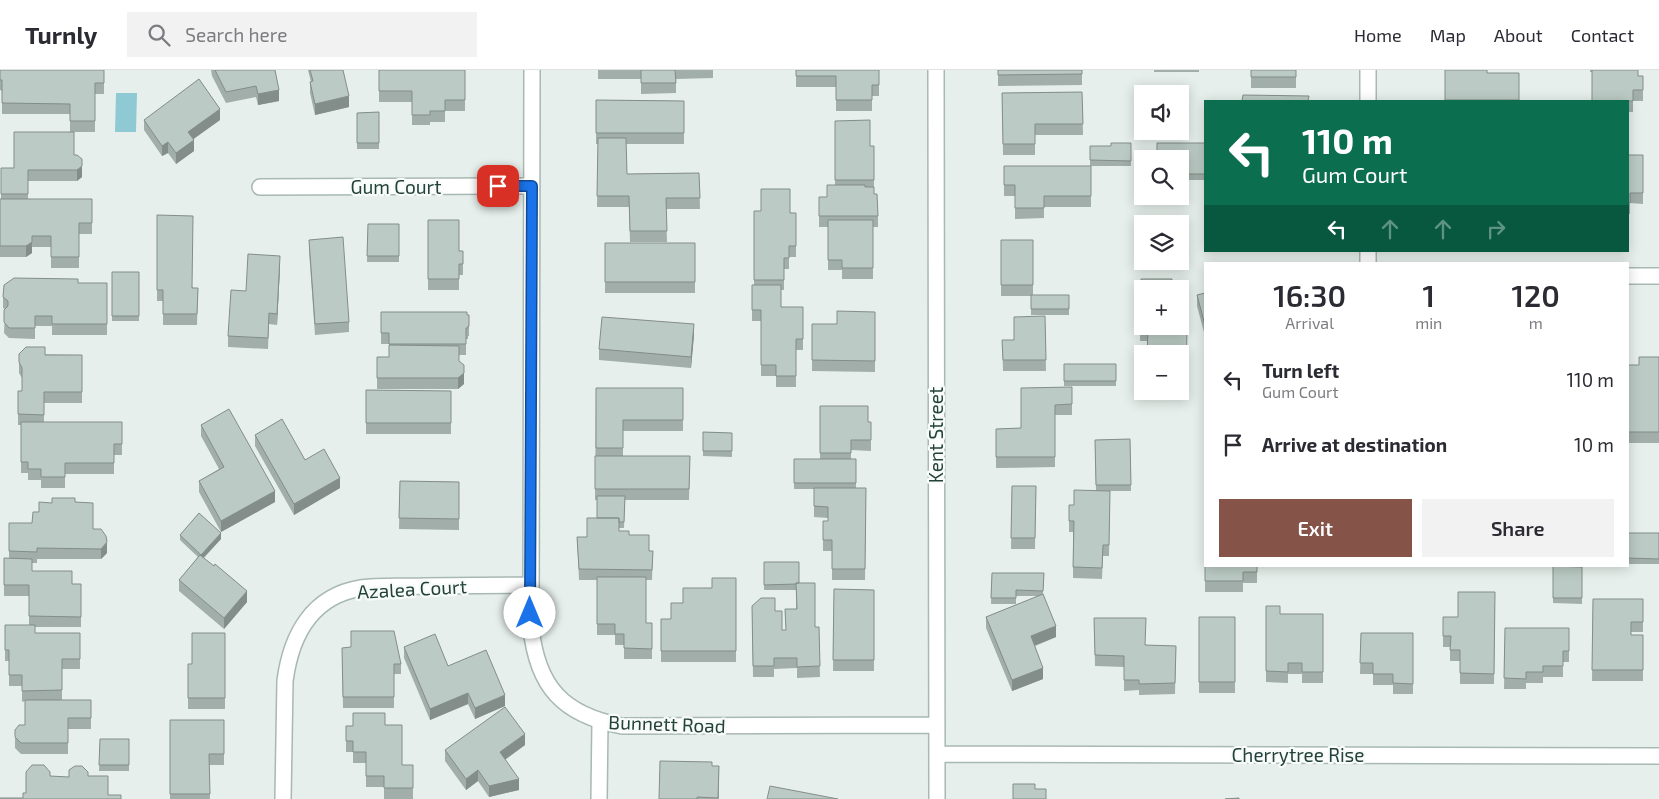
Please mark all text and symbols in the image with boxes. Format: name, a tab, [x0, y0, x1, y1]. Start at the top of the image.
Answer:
search box	[127, 12, 477, 57]
text: Turnly	[25, 20, 97, 49]
icon: search	[145, 21, 173, 49]
text: Search here	[185, 23, 287, 46]
text: Home	[1354, 24, 1402, 46]
text: Map	[1430, 24, 1466, 46]
text: About	[1494, 24, 1543, 46]
text: Contact	[1571, 24, 1634, 46]
map controls	[1134, 85, 1189, 400]
button: sound	[1134, 85, 1189, 140]
text: 110 m	[1302, 119, 1393, 161]
icon: left	[1219, 120, 1284, 185]
button: search	[1134, 150, 1189, 205]
text: Gum Court	[1302, 161, 1407, 187]
pin	[477, 165, 519, 207]
icon: arrive	[484, 172, 512, 200]
street label: Gum Court	[351, 175, 441, 198]
button: layers	[1134, 215, 1189, 270]
icon: left	[1323, 215, 1351, 243]
icon: ahead	[1376, 215, 1404, 243]
icon: ahead	[1429, 215, 1457, 243]
icon: right	[1482, 215, 1510, 243]
text: 16:30	[1273, 277, 1346, 313]
text: 1	[1422, 277, 1435, 313]
text: 120	[1512, 277, 1560, 313]
button: +	[1134, 280, 1189, 335]
text: Arrival	[1285, 313, 1334, 332]
text: min	[1415, 313, 1442, 332]
text: m	[1529, 313, 1543, 332]
button: −	[1134, 345, 1189, 400]
text: Turn left	[1262, 359, 1339, 382]
icon: left	[1219, 366, 1247, 394]
text: 110 m	[1567, 368, 1614, 391]
text: Gum Court	[1262, 382, 1339, 401]
street label: Kent Street	[924, 387, 947, 483]
icon: arrive	[1219, 431, 1247, 459]
text: Arrive at destination	[1262, 433, 1447, 456]
text: 10 m	[1574, 433, 1614, 456]
button: Exit	[1219, 499, 1412, 557]
button: Share	[1422, 499, 1614, 557]
street label: Azalea Court	[357, 574, 467, 603]
position arrow	[503, 586, 555, 638]
street label: Bunnett Road	[608, 710, 726, 737]
street label: Cherrytree Rise	[1232, 743, 1364, 766]

